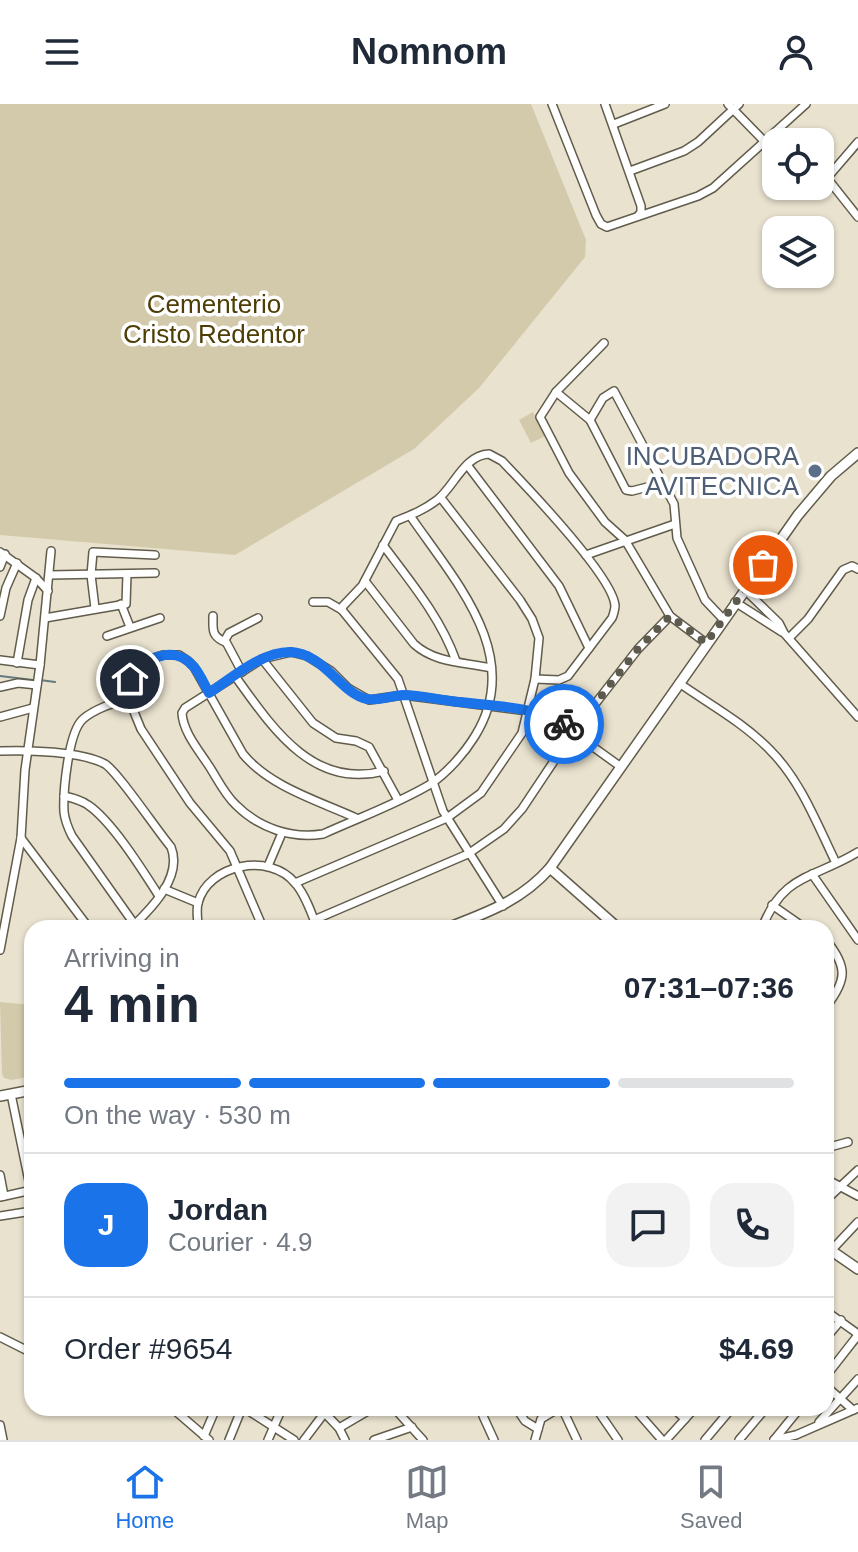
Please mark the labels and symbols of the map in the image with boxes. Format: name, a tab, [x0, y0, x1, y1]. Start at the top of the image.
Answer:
park label: Cementerio Cristo Redentor	[123, 289, 305, 349]
place label: INCUBADORA AVITECNICA	[626, 441, 800, 501]
marker: INCUBADORA AVITECNICA	[806, 462, 824, 480]
pin	[729, 531, 797, 599]
pin	[96, 645, 164, 713]
courier	[524, 684, 604, 764]

